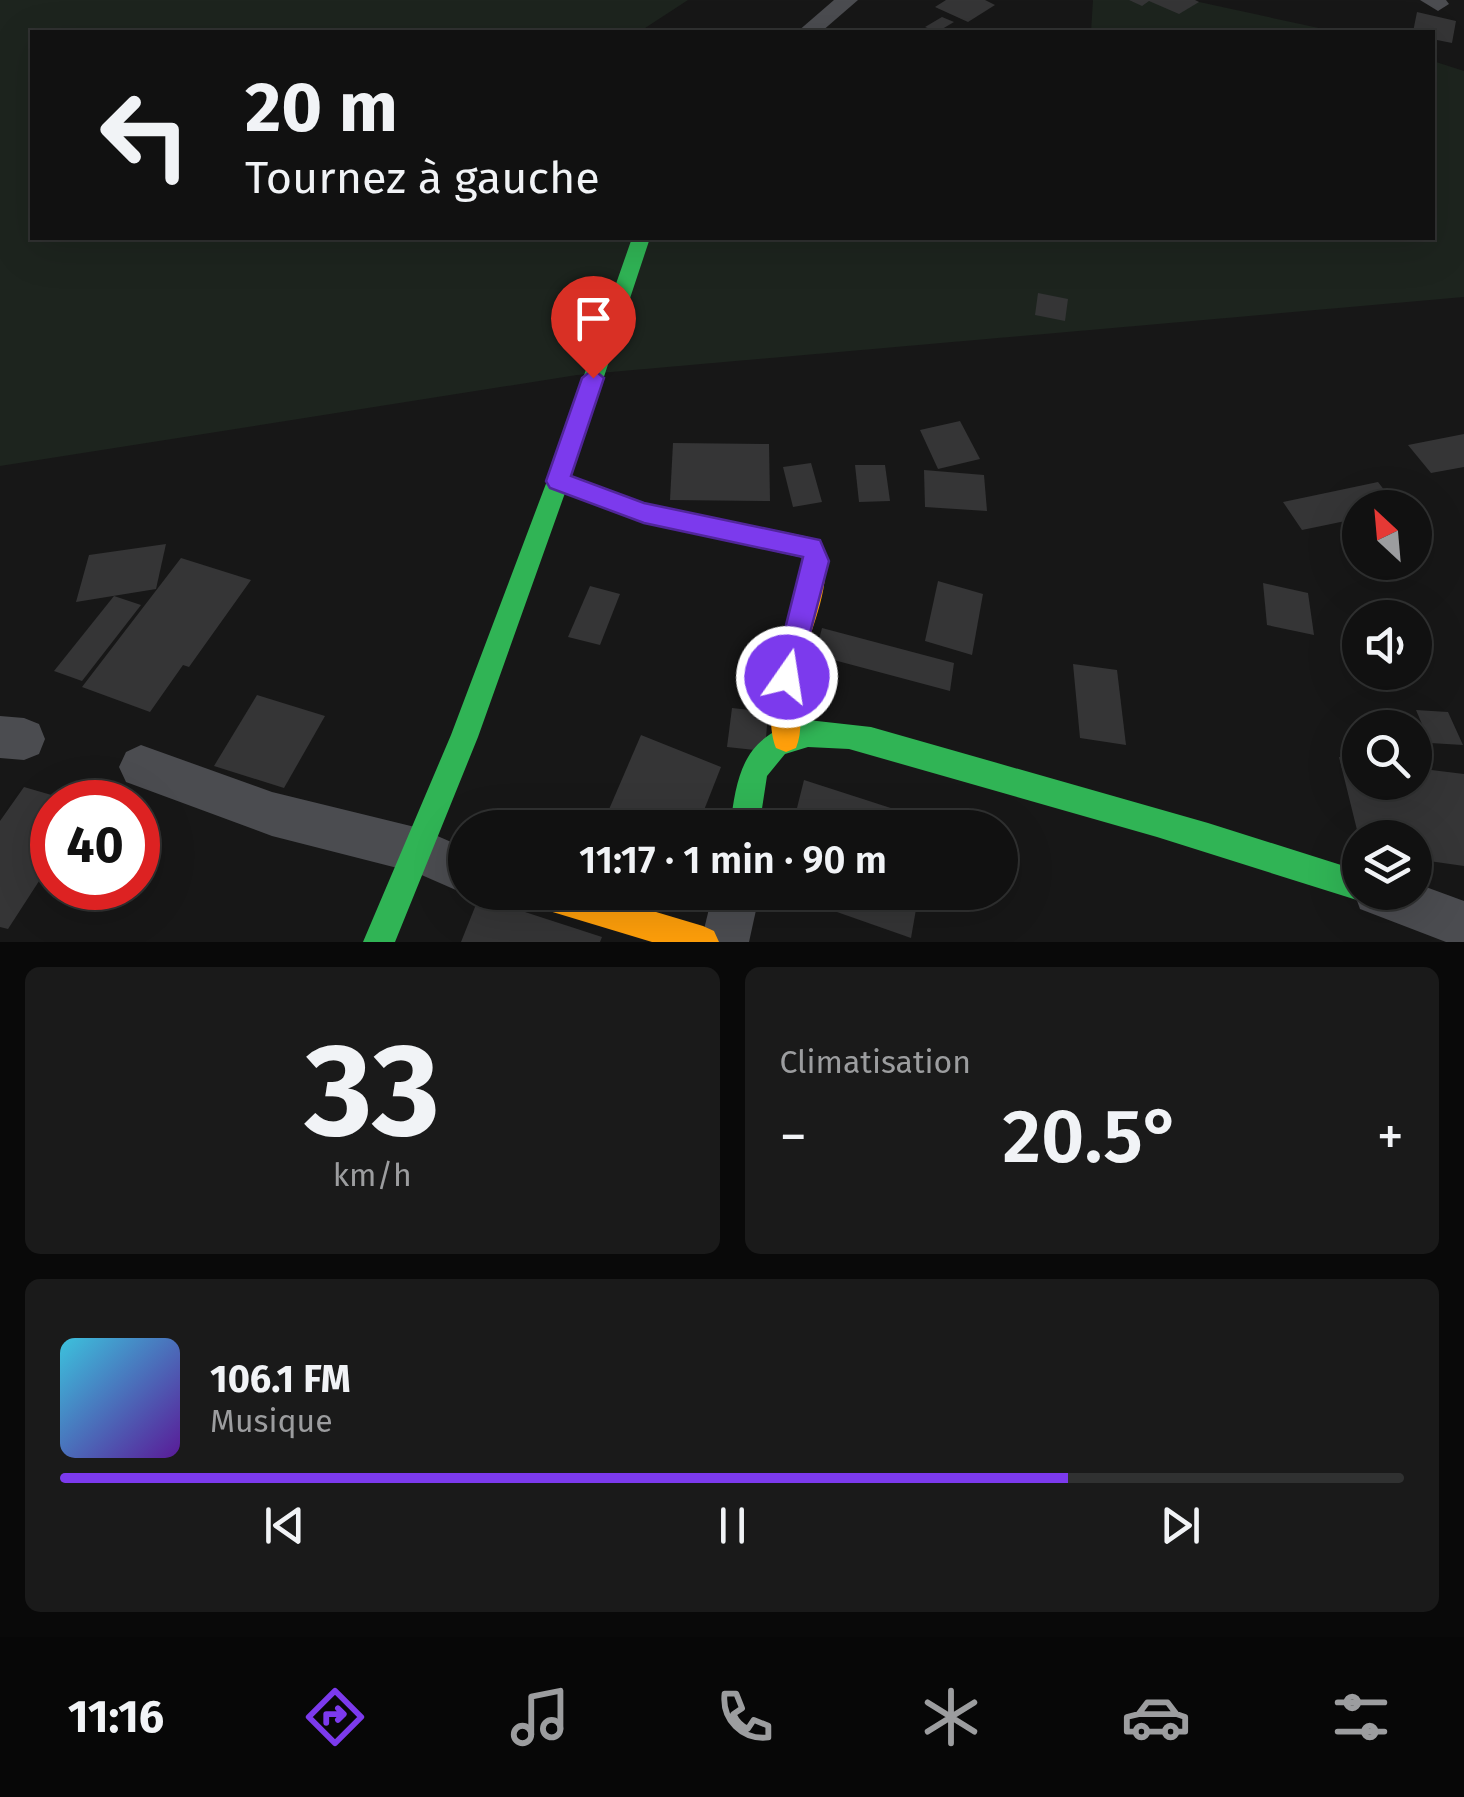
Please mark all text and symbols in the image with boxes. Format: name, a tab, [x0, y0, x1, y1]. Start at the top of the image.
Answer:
text: 20 m	[245, 66, 398, 150]
icon: left	[80, 70, 210, 200]
text: Tournez à gauche	[245, 151, 600, 205]
pin	[551, 276, 636, 379]
icon: arrive	[566, 291, 621, 346]
north arrow	[1342, 490, 1432, 580]
map controls	[1342, 490, 1432, 910]
button: sound	[1342, 600, 1432, 690]
position arrow	[735, 625, 839, 729]
button: search	[1342, 710, 1432, 800]
speed limit sign: 40	[30, 780, 160, 910]
button: layers	[1342, 820, 1432, 910]
text: 11:17 · 1 min · 90 m	[579, 837, 887, 883]
text: 33	[305, 1013, 440, 1169]
text: Climatisation	[780, 1043, 971, 1081]
text: 20.5°	[1003, 1092, 1181, 1182]
text: −	[780, 1104, 807, 1170]
text: +	[1377, 1104, 1404, 1170]
text: km/h	[333, 1156, 412, 1194]
text: 106.1 FM	[210, 1356, 351, 1402]
text: Musique	[210, 1402, 333, 1440]
icon: previous	[257, 1498, 312, 1553]
icon: pause	[705, 1498, 760, 1553]
icon: next	[1153, 1498, 1208, 1553]
icon: directions	[300, 1682, 370, 1752]
icon: music	[505, 1682, 575, 1752]
icon: phone	[710, 1682, 780, 1752]
icon: climate	[916, 1682, 986, 1752]
icon: car	[1121, 1682, 1191, 1752]
icon: filters	[1326, 1682, 1396, 1752]
text: 11:16	[68, 1690, 164, 1744]

